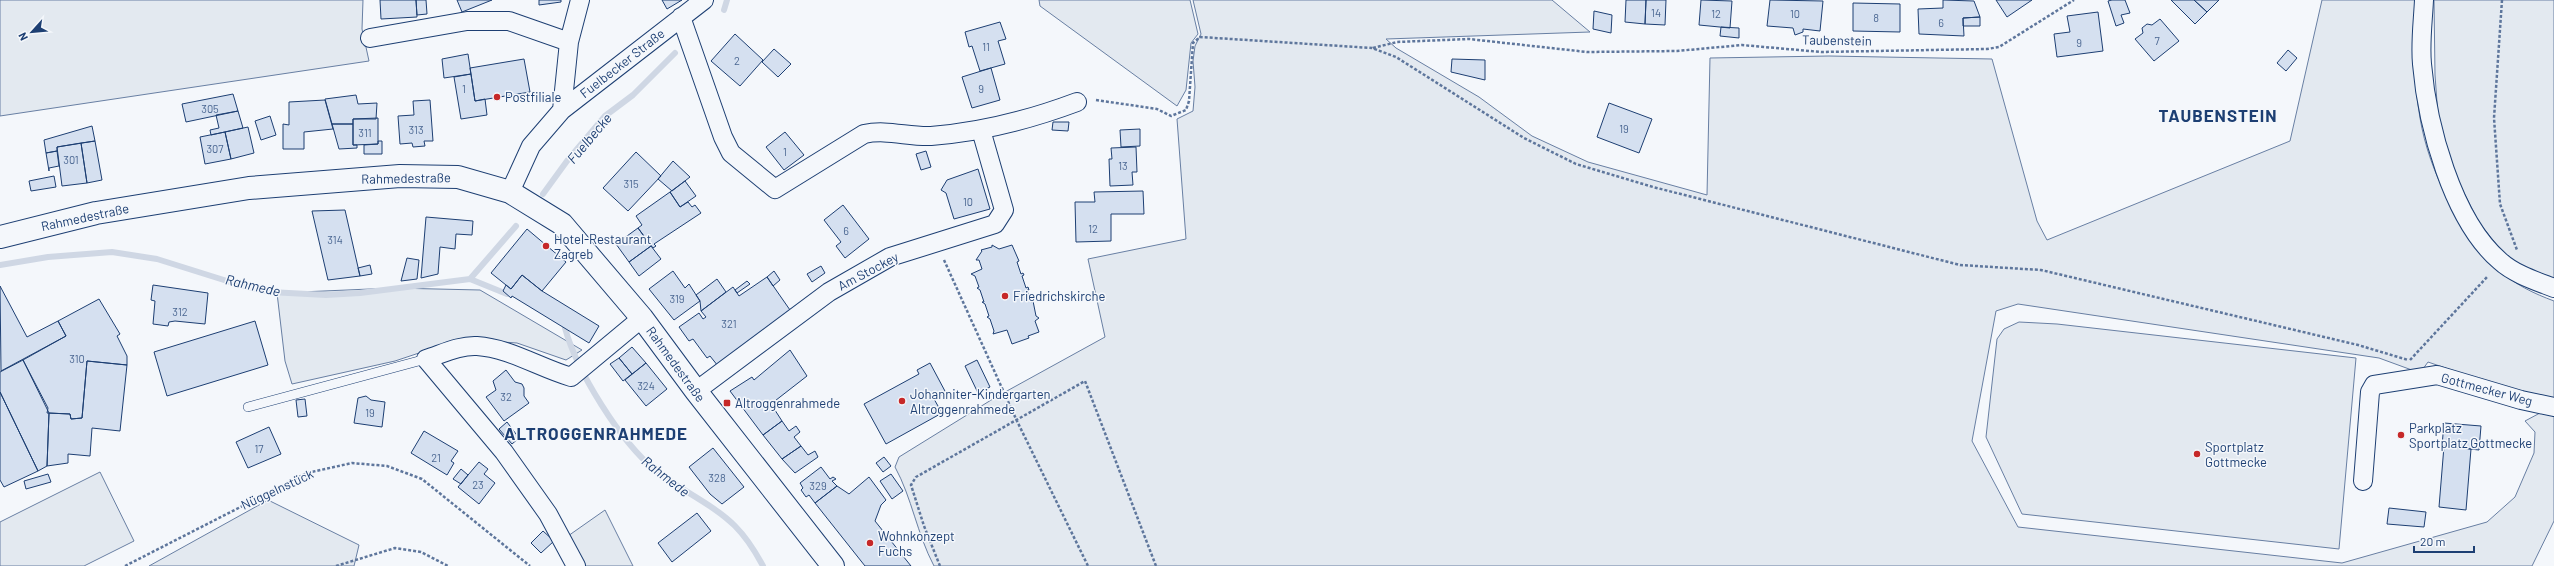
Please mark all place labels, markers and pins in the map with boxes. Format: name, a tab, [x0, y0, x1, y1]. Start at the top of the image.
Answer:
place label: Postfiliale	[505, 89, 561, 105]
marker: Postfiliale	[492, 92, 502, 102]
place label: Hotel-Restaurant Zagreb	[554, 231, 652, 262]
marker: Hotel-Restaurant Zagreb	[541, 241, 551, 251]
place label: Friedrichskirche	[1013, 288, 1106, 304]
marker: Friedrichskirche	[1000, 291, 1010, 301]
place label: Johanniter-Kindergarten Altroggenrahmede	[910, 386, 1051, 417]
place label: Altroggenrahmede	[735, 395, 840, 411]
marker: Johanniter-Kindergarten Altroggenrahmede	[897, 396, 907, 406]
marker: Altroggenrahmede	[722, 398, 732, 408]
place label: Parkplatz Sportplatz Gottmecke	[2409, 420, 2532, 451]
marker: Parkplatz Sportplatz Gottmecke	[2396, 430, 2406, 440]
place label: Sportplatz Gottmecke	[2205, 439, 2267, 470]
marker: Sportplatz Gottmecke	[2192, 449, 2202, 459]
place label: Wohnkonzept Fuchs	[878, 528, 955, 559]
marker: Wohnkonzept Fuchs	[865, 538, 875, 548]

